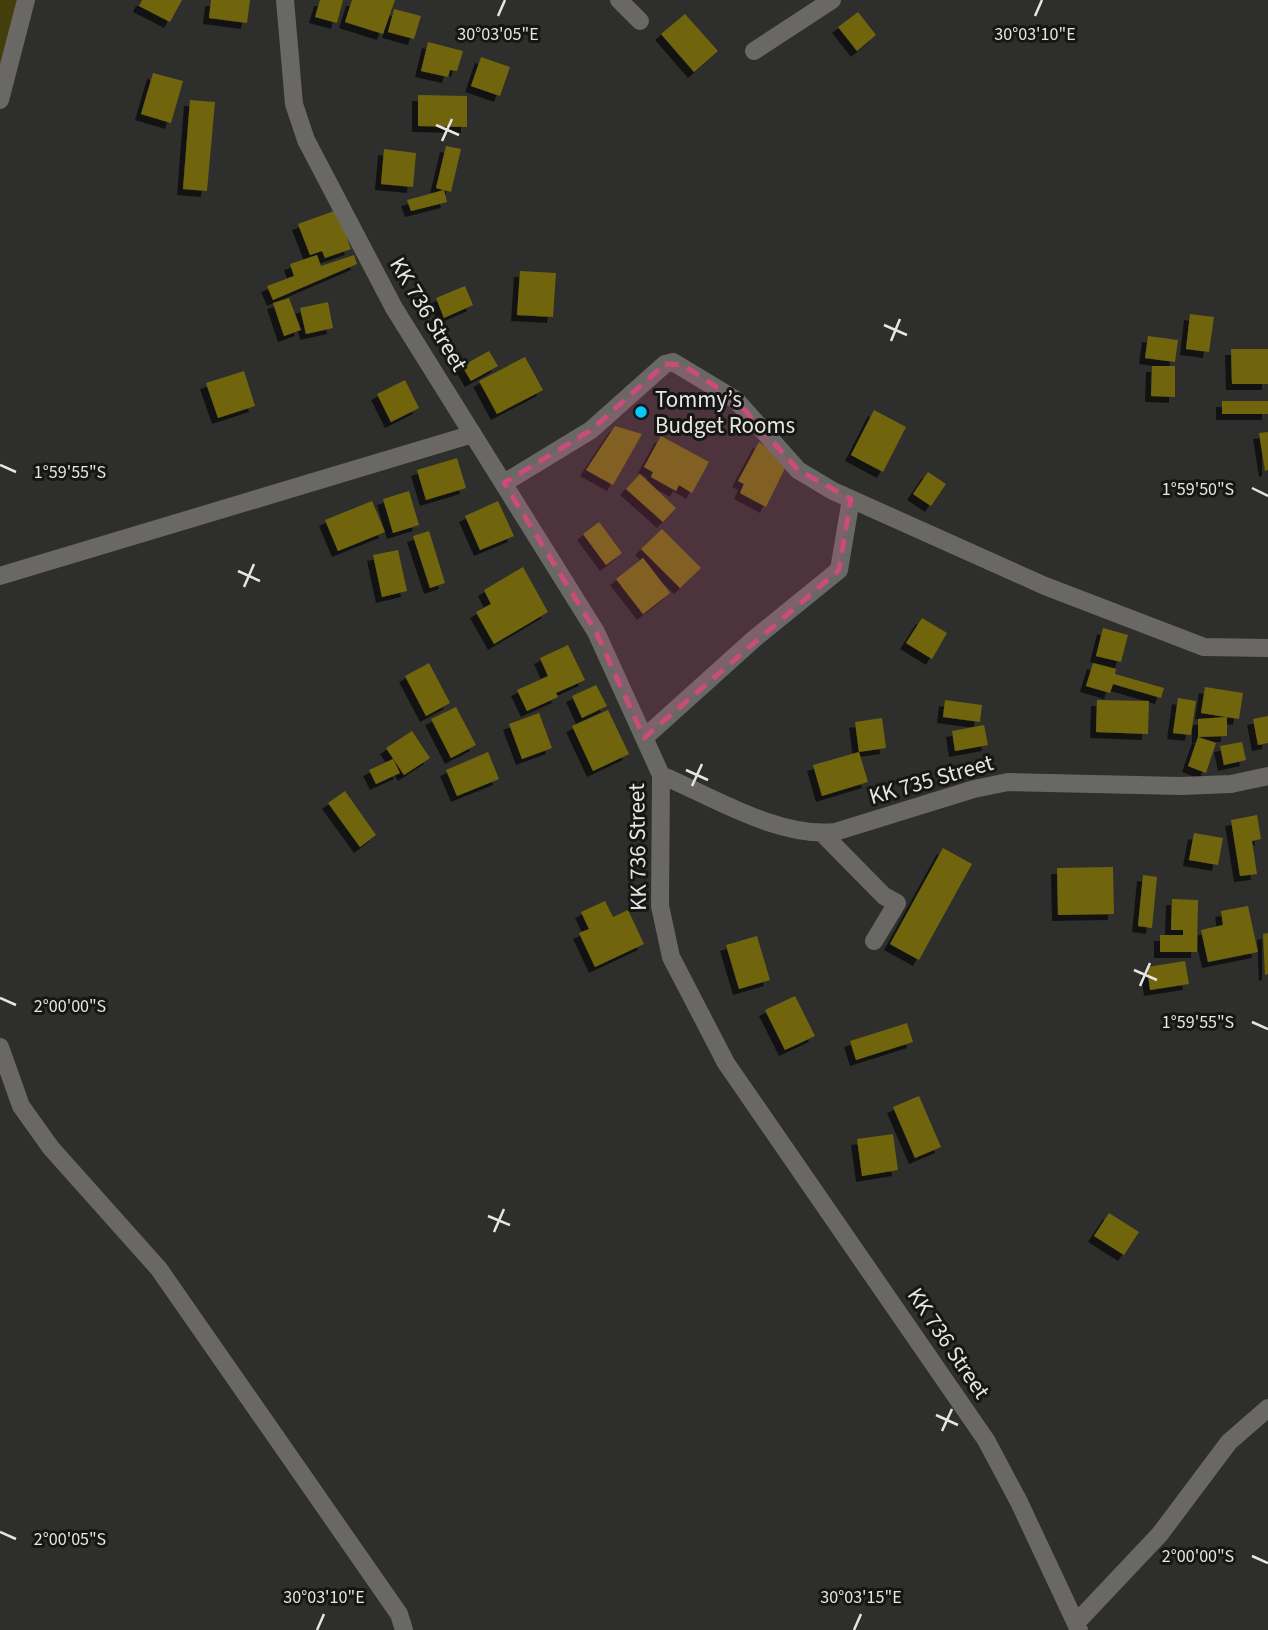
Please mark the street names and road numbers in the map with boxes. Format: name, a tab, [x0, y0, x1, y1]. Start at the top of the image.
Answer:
street label: KK 736 Street	[382, 251, 476, 378]
street label: KK 735 Street	[865, 746, 997, 813]
street label: KK 736 Street	[620, 783, 655, 911]
street label: KK 736 Street	[899, 1281, 998, 1406]

